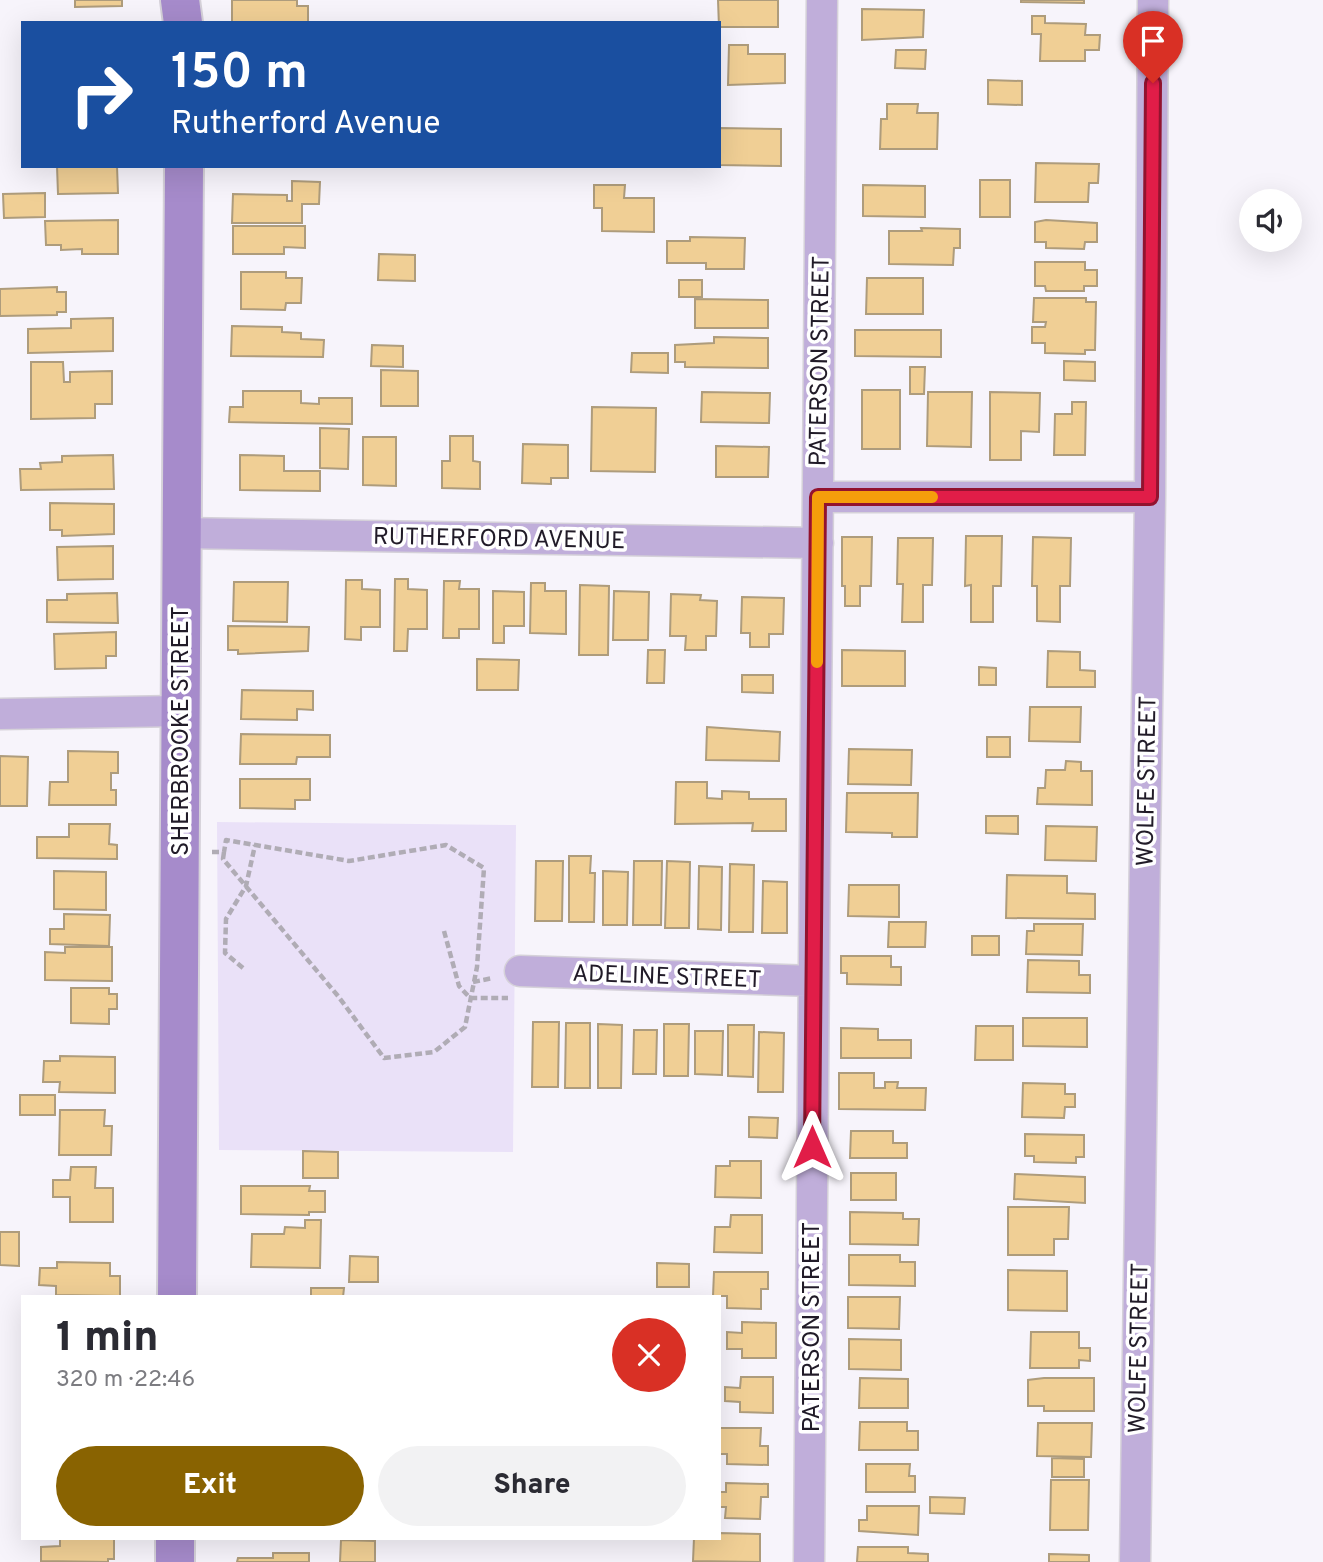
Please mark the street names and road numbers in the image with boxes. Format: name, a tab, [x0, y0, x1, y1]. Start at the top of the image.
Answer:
street label: PATERSON STREET	[804, 255, 838, 467]
street label: RUTHERFORD AVENUE	[373, 523, 625, 557]
street label: SHERBROOKE STREET	[167, 606, 197, 856]
street label: WOLFE STREET	[1132, 695, 1164, 867]
street label: ADELINE STREET	[572, 960, 762, 996]
street label: PATERSON STREET	[798, 1222, 828, 1432]
street label: WOLFE STREET	[1124, 1262, 1156, 1434]

